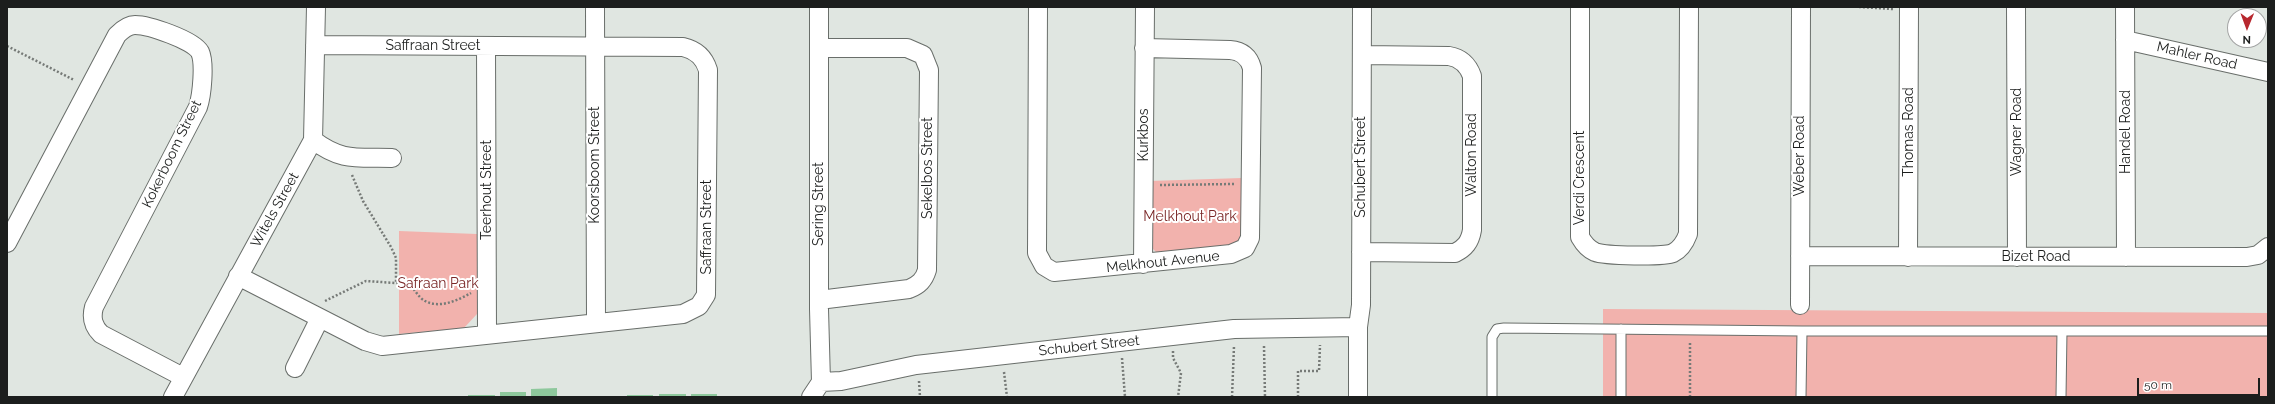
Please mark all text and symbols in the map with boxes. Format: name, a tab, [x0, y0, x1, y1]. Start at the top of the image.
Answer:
north arrow	[2227, 8, 2267, 48]
text: N	[2242, 33, 2251, 46]
street label: Saffraan Street	[386, 38, 480, 54]
street label: Mahler Road	[2155, 39, 2239, 73]
street label: Thomas Road	[1901, 87, 1917, 177]
street label: Wagner Road	[2009, 88, 2025, 176]
street label: Handel Road	[2118, 90, 2134, 174]
street label: Kokerboom Street	[139, 97, 205, 211]
street label: Koorsboom Street	[587, 106, 603, 224]
street label: Kurkbos	[1136, 108, 1152, 162]
street label: Walton Road	[1464, 113, 1480, 197]
street label: Schubert Street	[1353, 116, 1369, 218]
street label: Weber Road	[1792, 116, 1808, 196]
street label: Sekelbos Street	[920, 117, 936, 219]
street label: Verdi Crescent	[1572, 131, 1588, 225]
street label: Teerhout Street	[479, 140, 495, 240]
street label: Sering Street	[811, 162, 827, 246]
street label: Witels Street	[247, 169, 303, 251]
street label: Saffraan Street	[699, 180, 715, 274]
park label: Melkhout Park	[1143, 209, 1237, 225]
street label: Melkhout Avenue	[1106, 248, 1220, 276]
street label: Bizet Road	[2001, 249, 2071, 265]
park label: Safraan Park	[397, 276, 479, 292]
street label: Schubert Street	[1038, 332, 1140, 360]
scale bar	[2139, 370, 2262, 396]
text: 50 m	[2144, 378, 2172, 392]

